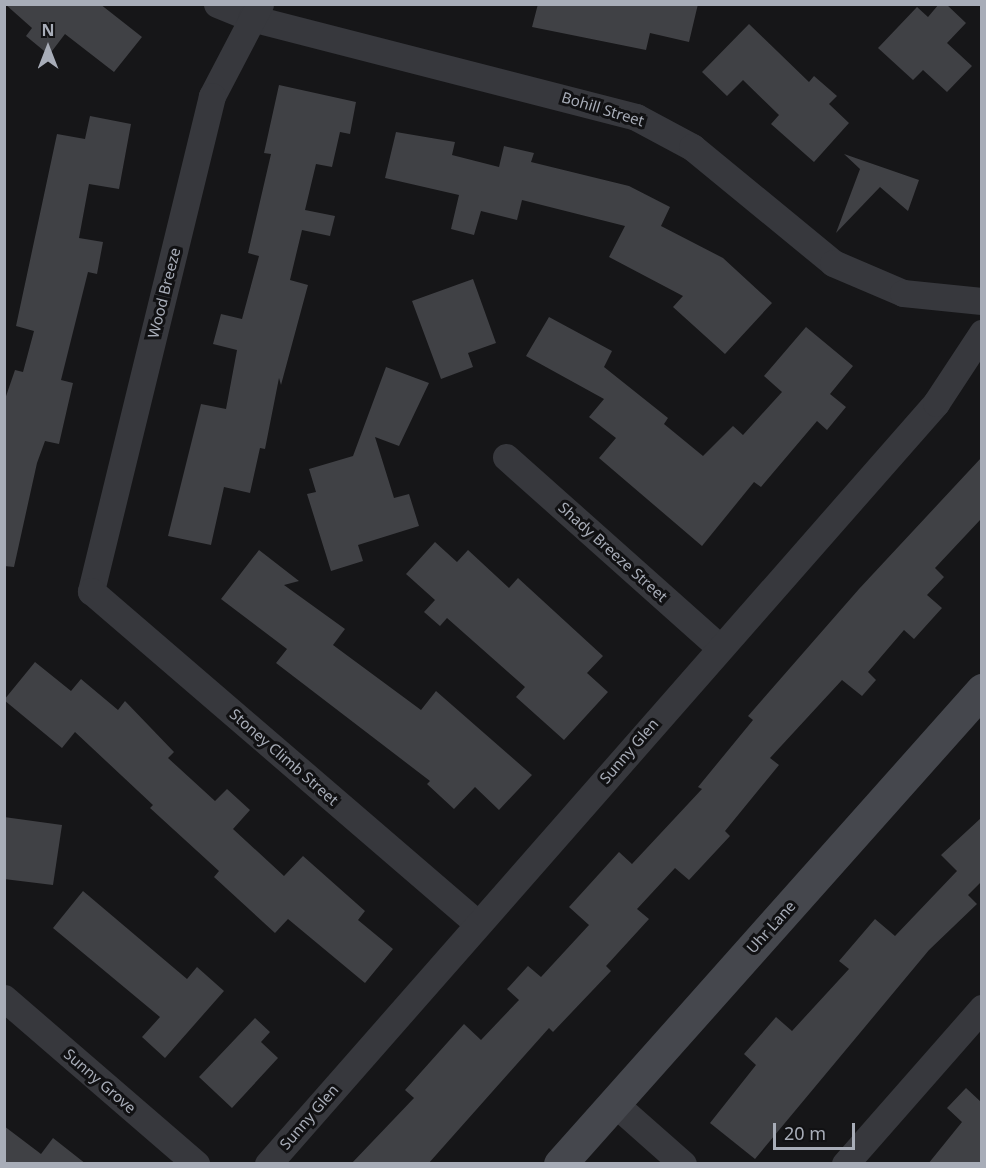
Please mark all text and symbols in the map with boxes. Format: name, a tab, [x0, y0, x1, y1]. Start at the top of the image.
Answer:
north arrow	[18, 18, 78, 78]
text: N	[41, 19, 55, 41]
street label: Bohill Street	[559, 88, 647, 130]
street label: Wood Breeze	[144, 246, 184, 340]
street label: Shady Breeze Street	[555, 498, 671, 606]
street label: Stoney Climb Street	[226, 705, 342, 809]
street label: Sunny Glen	[596, 715, 662, 787]
street label: Uhr Lane	[743, 897, 799, 957]
street label: Sunny Grove	[60, 1045, 140, 1117]
street label: Sunny Glen	[276, 1081, 342, 1153]
scale bar	[776, 1111, 858, 1149]
text: 20 m	[784, 1121, 826, 1145]

